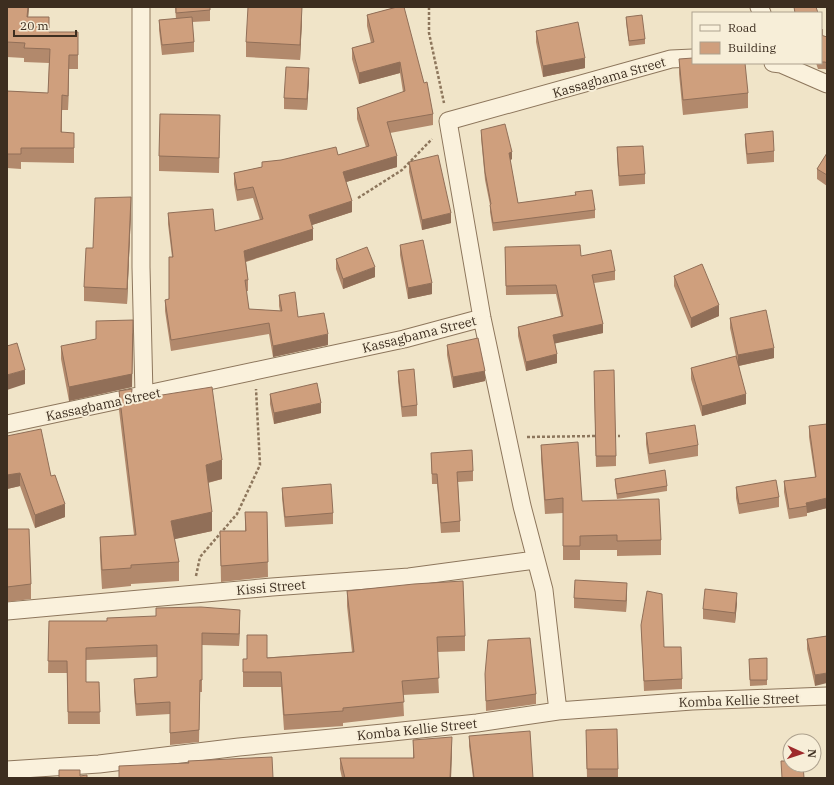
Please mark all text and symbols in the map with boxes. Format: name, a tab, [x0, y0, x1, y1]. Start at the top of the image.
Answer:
scale bar	[14, 12, 76, 38]
legend	[692, 12, 822, 64]
text: 20 m	[20, 18, 49, 33]
text: Road	[728, 20, 757, 35]
text: Building	[728, 40, 776, 55]
street label: Kassagbama Street	[551, 53, 668, 102]
street label: Kassagbama Street	[360, 312, 478, 357]
street label: Kassagbama Street	[44, 384, 162, 425]
street label: Kissi Street	[236, 576, 307, 599]
street label: Komba Kellie Street	[678, 690, 800, 711]
street label: Komba Kellie Street	[356, 715, 478, 744]
north arrow	[782, 733, 822, 773]
text: N	[805, 749, 819, 759]

